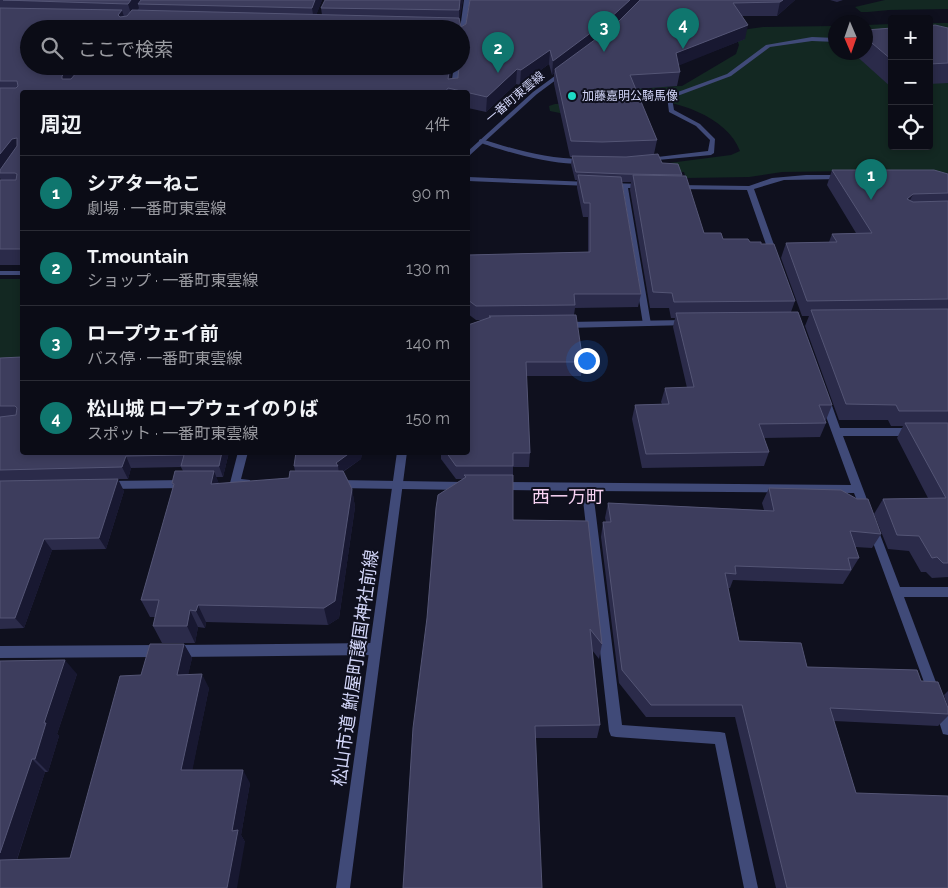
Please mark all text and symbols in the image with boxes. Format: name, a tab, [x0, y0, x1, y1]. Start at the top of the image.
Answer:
pin: 4	[667, 8, 699, 49]
pin: 3	[588, 11, 620, 52]
north arrow	[828, 15, 873, 60]
map controls	[888, 15, 933, 150]
button: +	[888, 15, 933, 60]
search box	[20, 20, 470, 75]
pin: 2	[482, 32, 514, 73]
icon: search	[38, 34, 66, 62]
text: ここで検索	[78, 38, 173, 60]
button: −	[888, 60, 933, 105]
street label: 一番町東雲線	[483, 68, 547, 126]
place label: 加藤嘉明公騎馬像	[582, 89, 678, 103]
marker: 加藤嘉明公騎馬像	[566, 90, 578, 102]
button: locate	[888, 105, 933, 150]
text: 周辺	[40, 112, 82, 137]
text: 4件	[425, 115, 450, 134]
pin: 1	[855, 159, 887, 200]
text: シアターねこ	[87, 172, 201, 194]
text: 1	[52, 184, 60, 203]
text: 90 m	[412, 184, 450, 203]
text: 劇場 · 一番町東雲線	[87, 199, 226, 218]
text: T.mountain	[87, 245, 189, 267]
text: 2	[51, 259, 61, 278]
text: 130 m	[406, 259, 450, 278]
text: ショップ · 一番町東雲線	[87, 271, 258, 290]
text: ロープウェイ前	[87, 322, 219, 344]
text: 3	[52, 334, 60, 353]
text: 140 m	[406, 334, 450, 353]
your location	[574, 348, 600, 374]
text: バス停 · 一番町東雲線	[87, 349, 242, 368]
text: 松山城 ロープウェイのりば	[87, 397, 318, 419]
text: 4	[51, 409, 61, 428]
text: 150 m	[406, 409, 450, 428]
text: スポット · 一番町東雲線	[87, 424, 258, 443]
district label: 西一万町	[532, 486, 604, 507]
street label: 松山市道 鮒屋町護国神社前線	[328, 548, 382, 788]

